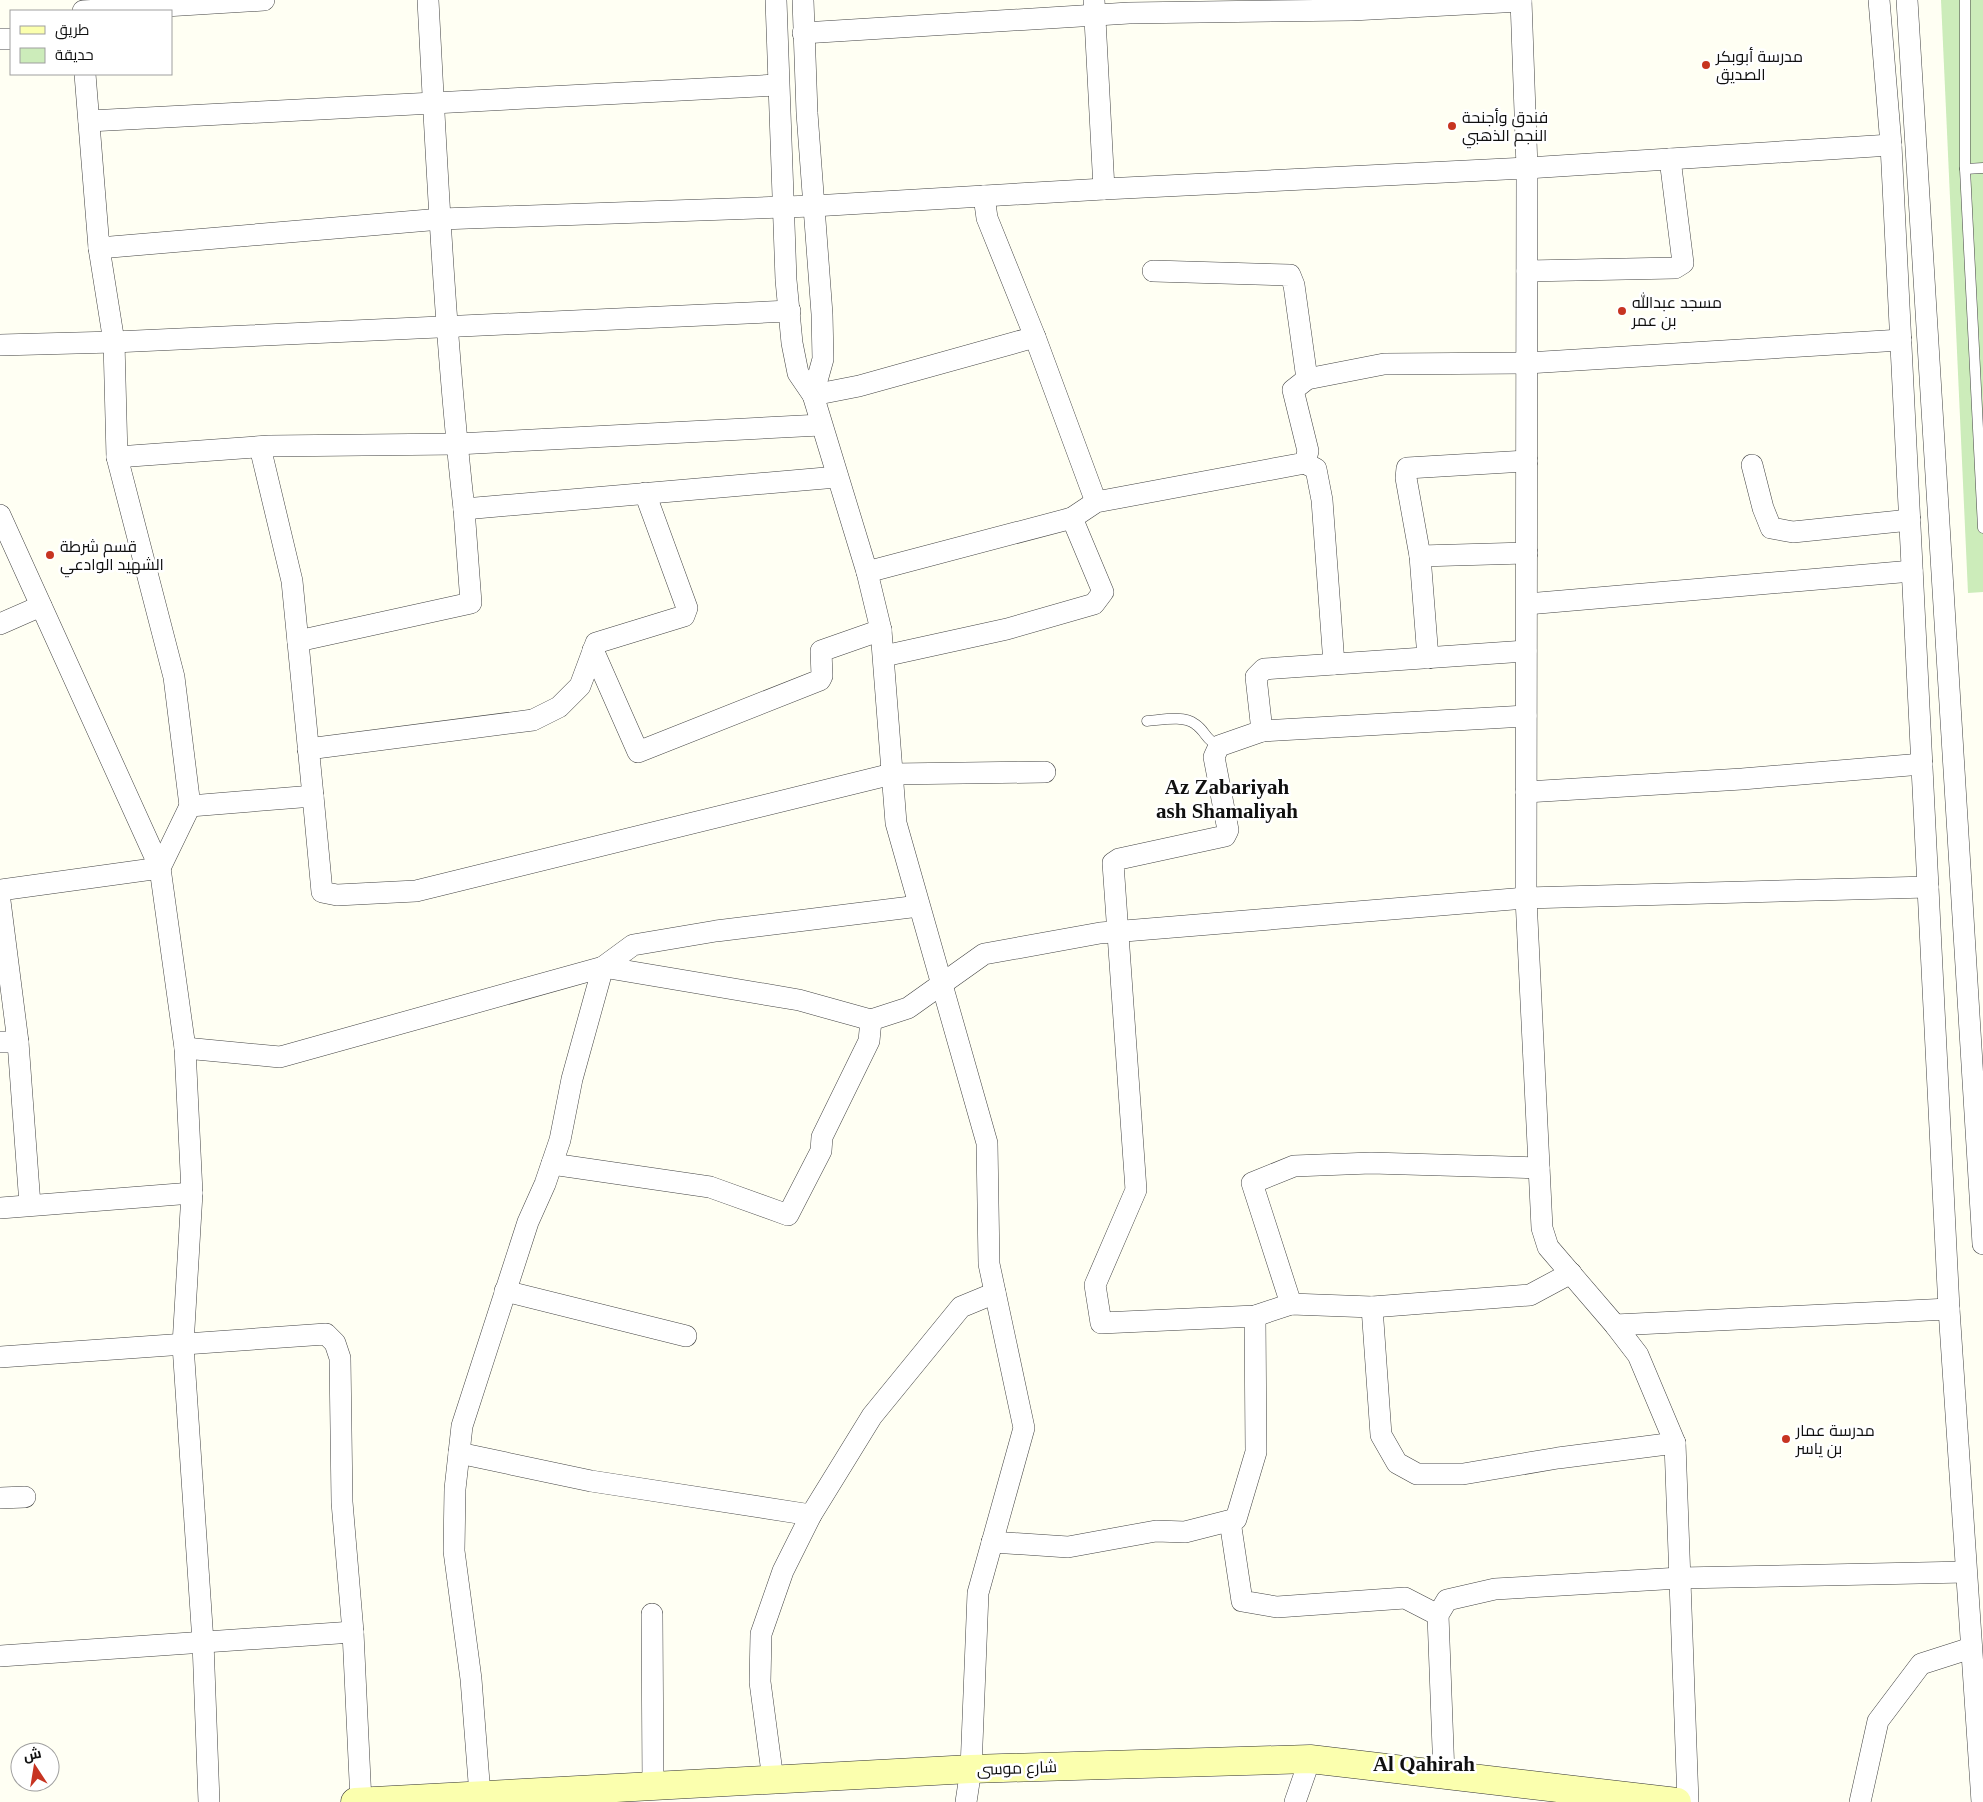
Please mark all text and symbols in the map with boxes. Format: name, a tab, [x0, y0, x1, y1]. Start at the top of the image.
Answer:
legend	[10, 10, 172, 75]
text: طريق	[55, 22, 89, 40]
text: حديقة	[55, 47, 94, 63]
place label: مدرسة أبوبكر الصديق	[1715, 47, 1803, 85]
marker: مدرسة أبوبكر الصديق	[1700, 59, 1712, 71]
place label: فندق وأجنحة النجم الذهبي	[1462, 108, 1548, 149]
marker: فندق وأجنحة النجم الذهبي	[1446, 120, 1458, 132]
place label: مسجد عبدالله بن عمر	[1631, 292, 1722, 331]
marker: مسجد عبدالله بن عمر	[1616, 305, 1628, 317]
place label: قسم شرطة الشهيد الوادعي	[60, 538, 164, 578]
marker: قسم شرطة الشهيد الوادعي	[44, 549, 56, 561]
district label: Az Zabariyah ash Shamaliyah	[1156, 775, 1298, 823]
place label: مدرسة عمار بن ياسر	[1795, 1422, 1875, 1459]
marker: مدرسة عمار بن ياسر	[1780, 1433, 1792, 1445]
north arrow	[10, 1742, 60, 1792]
text: ش	[22, 1745, 43, 1765]
district label: Al Qahirah	[1373, 1752, 1475, 1776]
street label: شارع موسى	[977, 1758, 1058, 1781]

